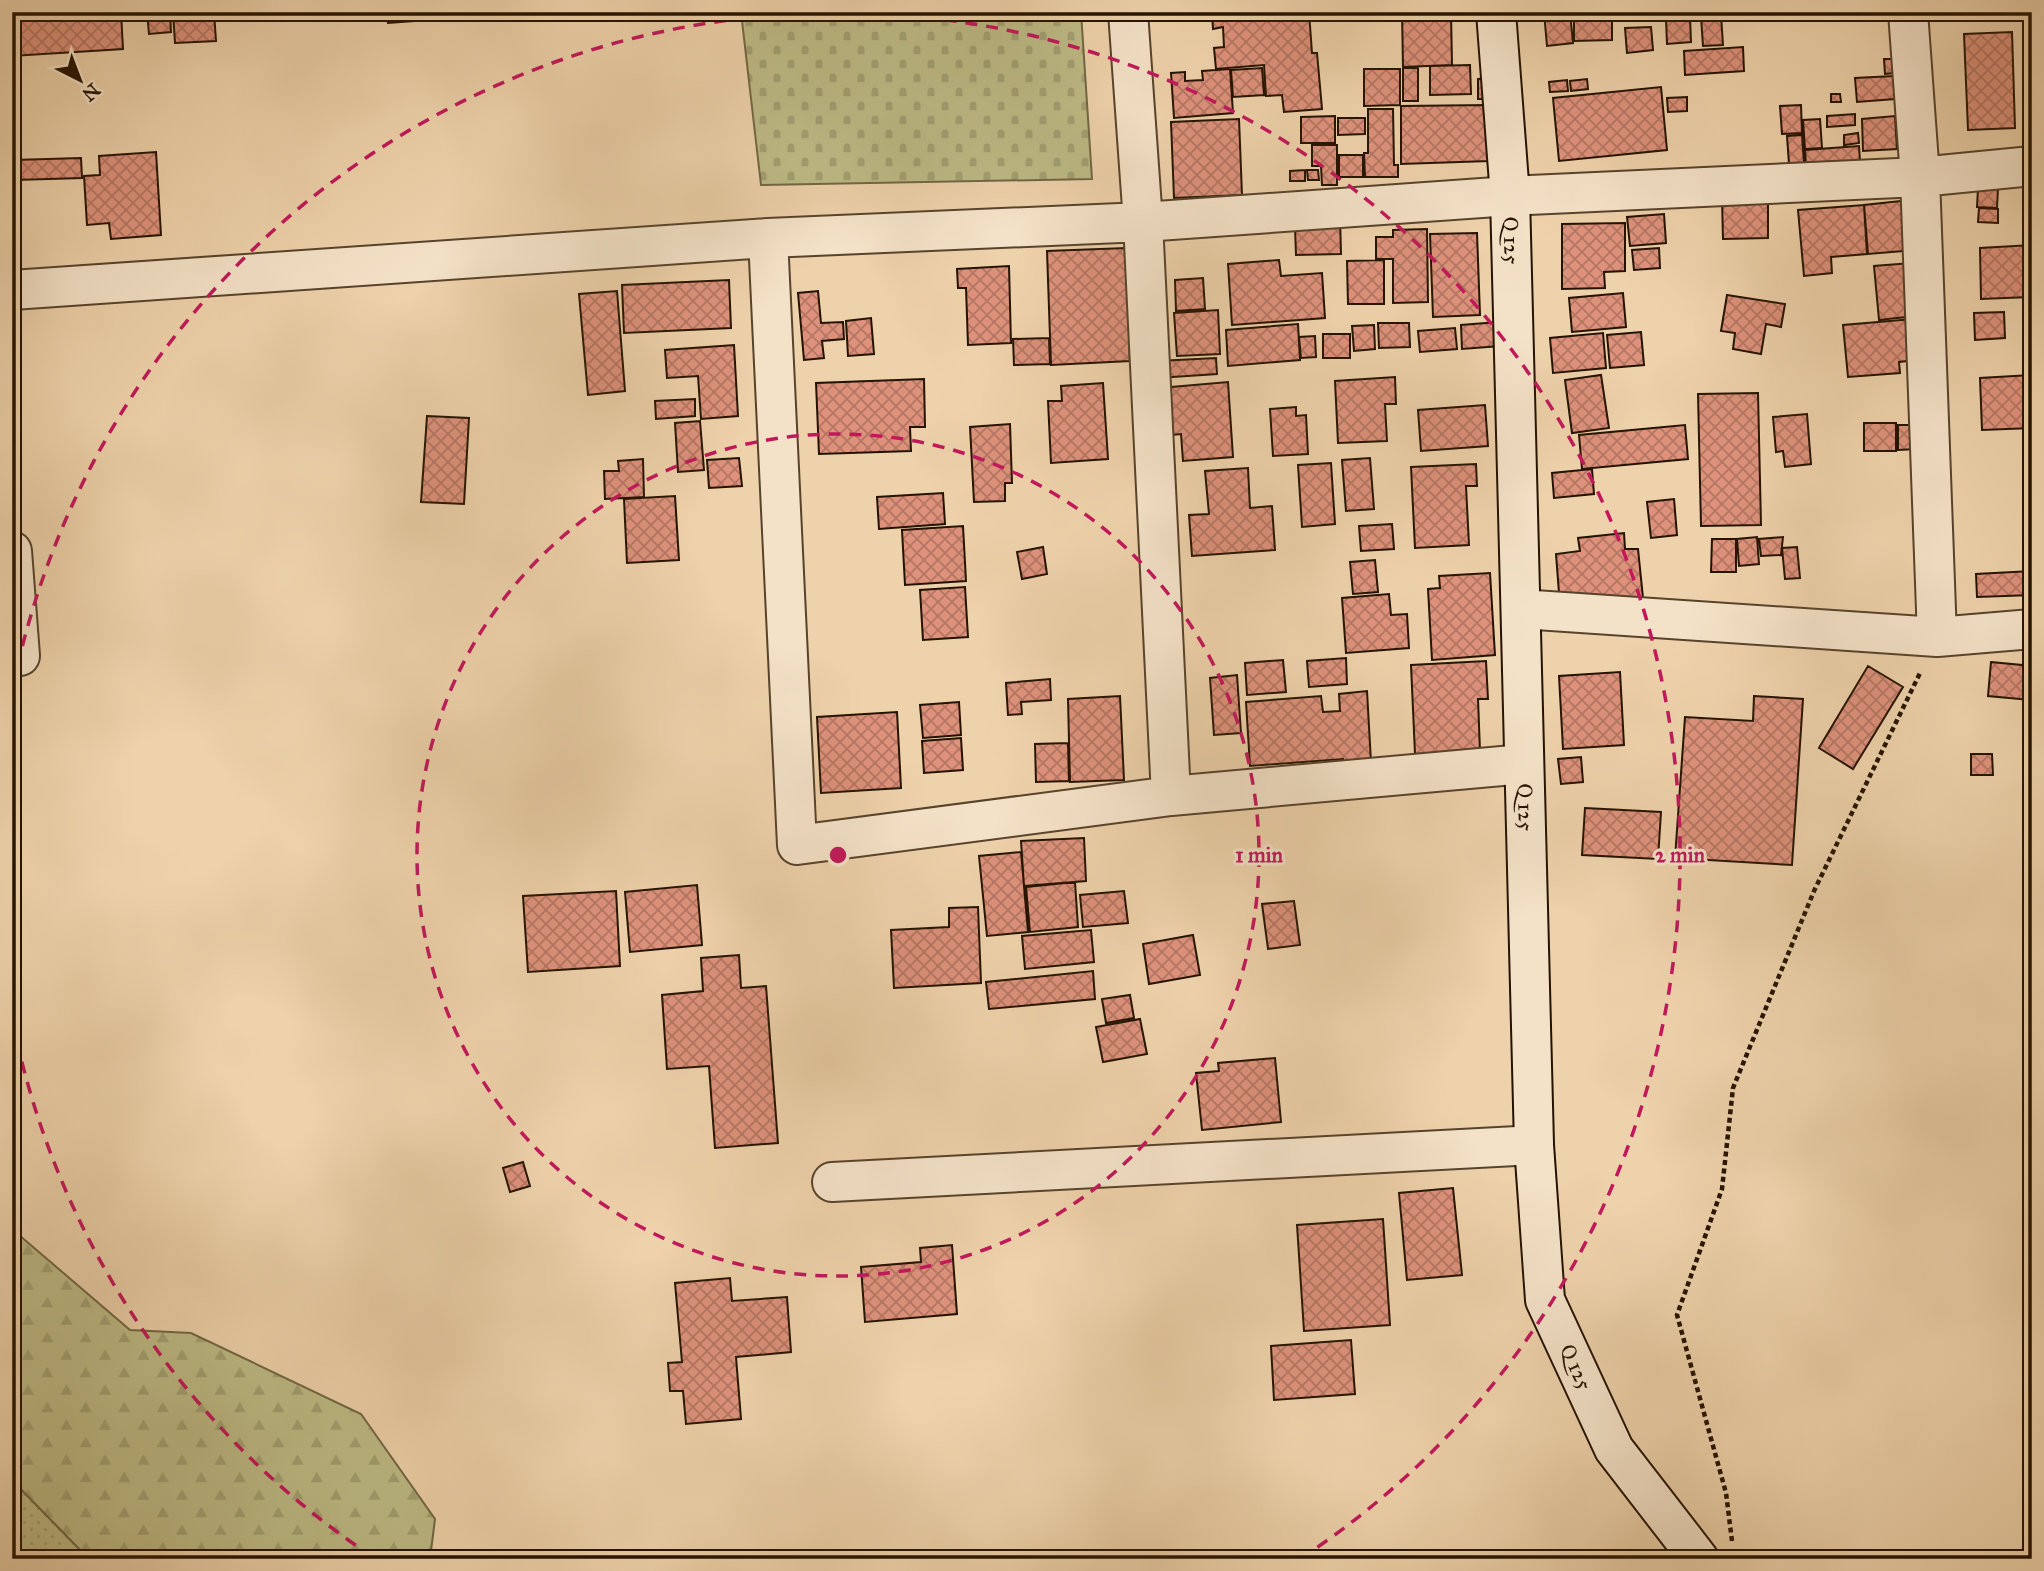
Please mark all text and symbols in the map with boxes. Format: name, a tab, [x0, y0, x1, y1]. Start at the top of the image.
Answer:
north arrow	[46, 46, 116, 116]
text: N	[77, 78, 105, 106]
street label: Q 125	[1498, 216, 1525, 265]
street label: Q 125	[1512, 783, 1539, 832]
text: 1 min	[1235, 842, 1283, 868]
text: 2 min	[1655, 842, 1705, 868]
centre of rings	[826, 843, 850, 867]
street label: Q 125	[1554, 1340, 1598, 1394]

